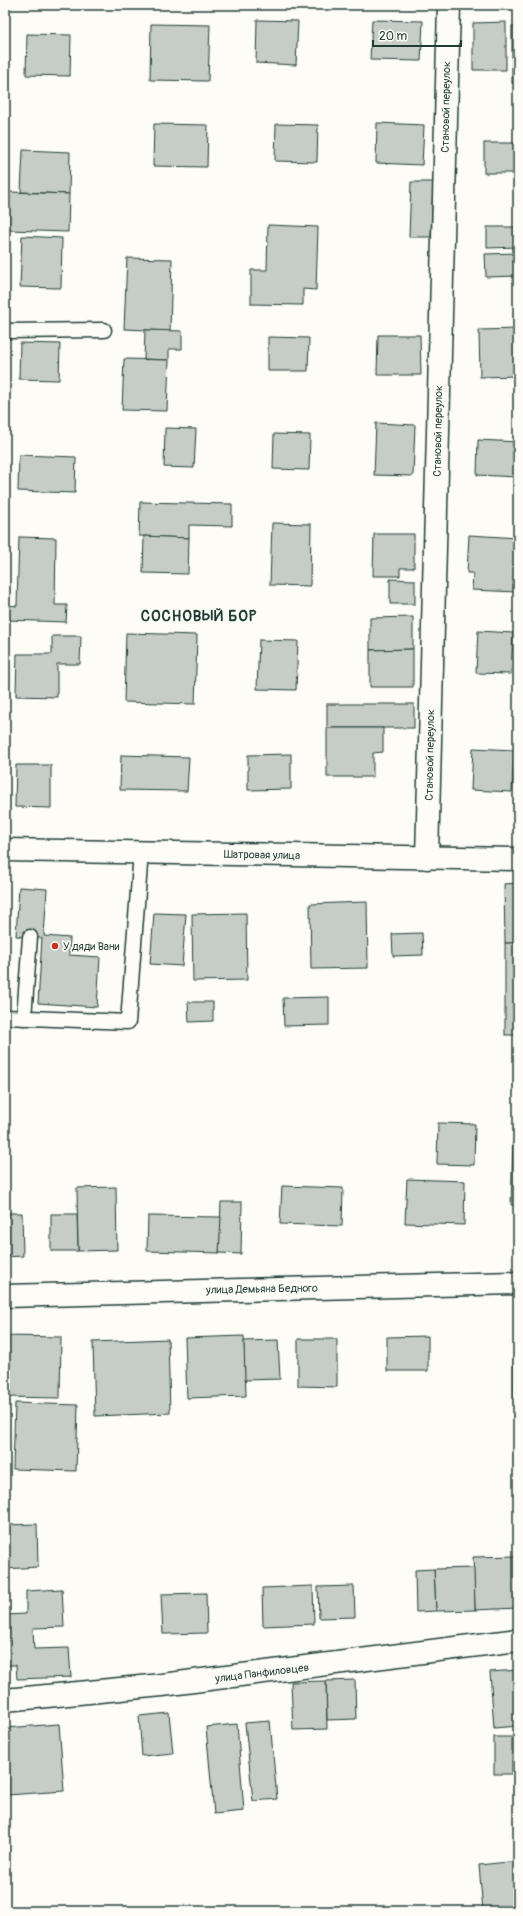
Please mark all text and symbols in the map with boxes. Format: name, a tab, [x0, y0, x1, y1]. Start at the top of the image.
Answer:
scale bar	[373, 22, 461, 48]
text: 20 m	[379, 29, 408, 44]
street label: Становой переулок	[439, 61, 453, 153]
street label: Становой переулок	[431, 385, 445, 477]
district label: СОСНОВЫЙ БОР	[141, 607, 257, 626]
street label: Становой переулок	[423, 709, 437, 801]
street label: Шатровая улица	[224, 848, 300, 862]
place label: У дяди Вани	[63, 940, 119, 953]
marker: У дяди Вани	[50, 941, 60, 951]
street label: улица Демьяна Бедного	[205, 1282, 318, 1296]
street label: улица Панфиловцев	[213, 1661, 310, 1685]

